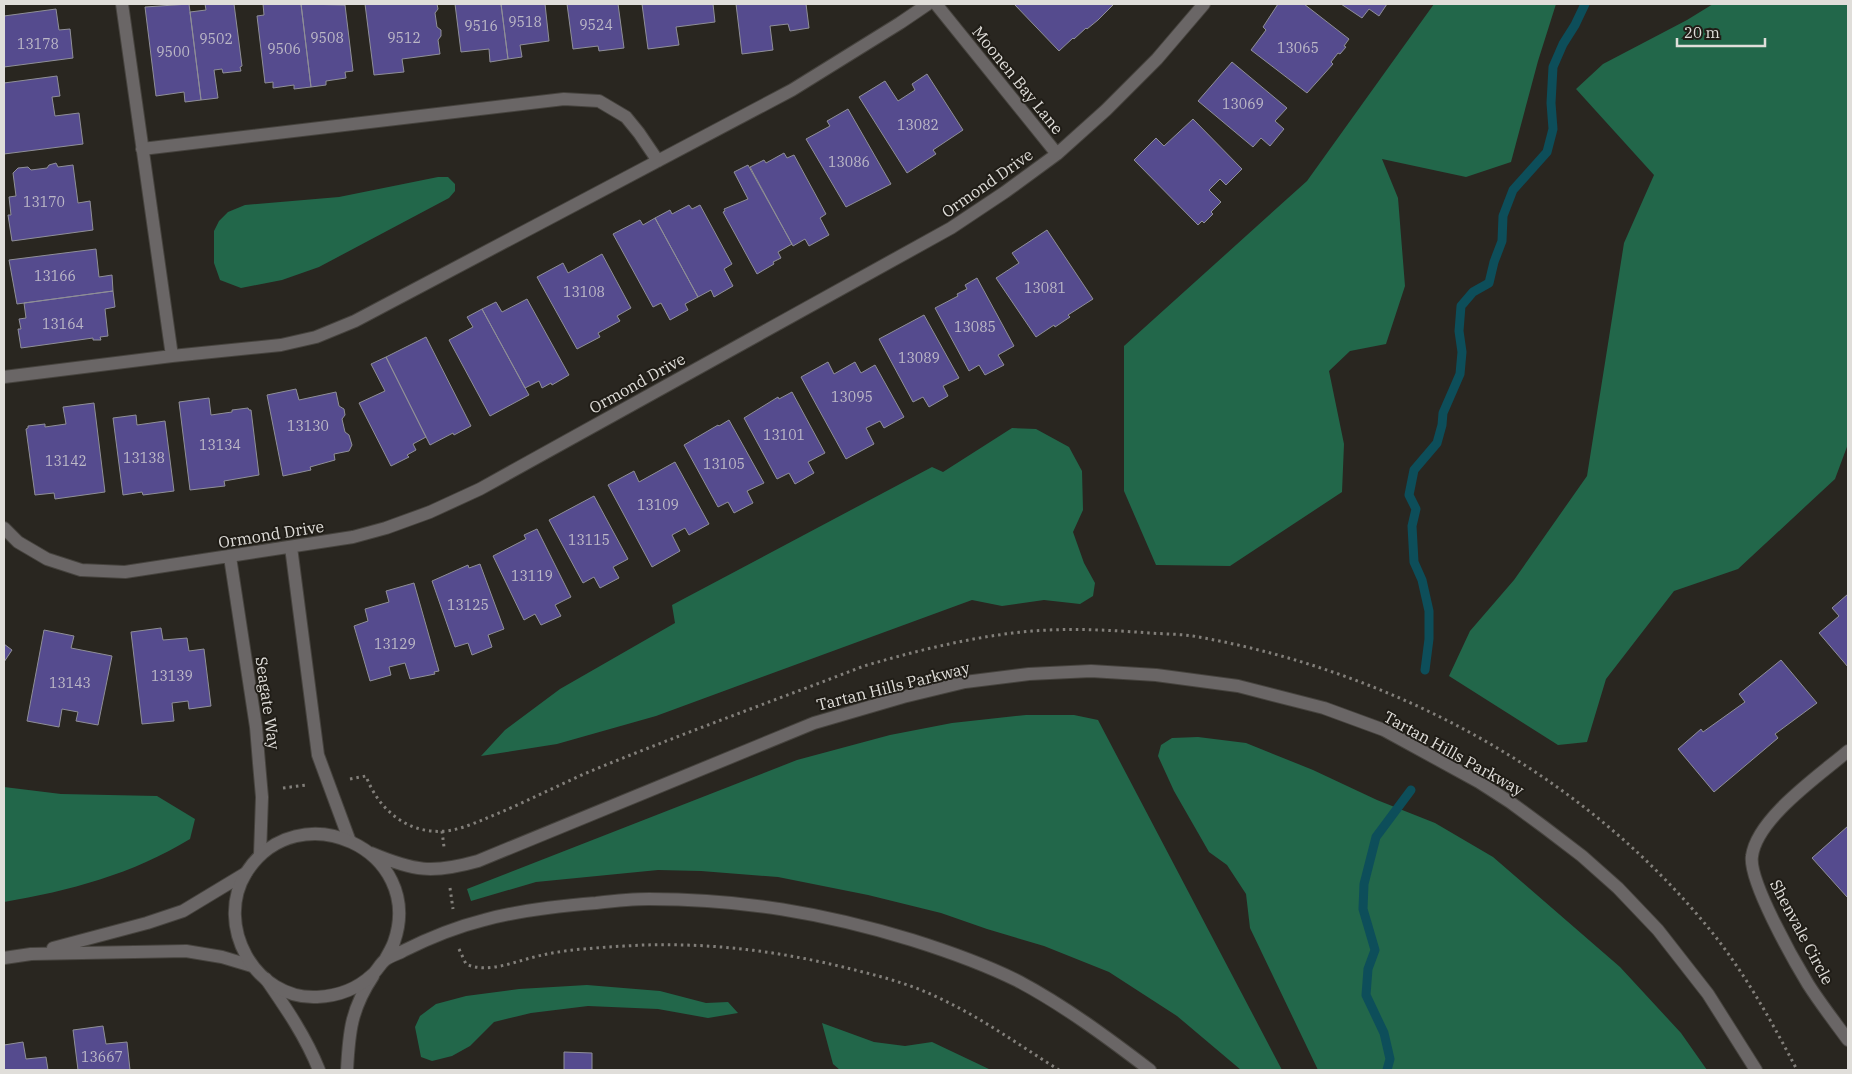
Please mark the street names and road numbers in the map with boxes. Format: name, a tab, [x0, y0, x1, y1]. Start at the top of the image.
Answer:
street label: Moonen Bay Lane	[968, 22, 1068, 138]
street label: Ormond Drive	[937, 144, 1037, 222]
street label: Ormond Drive	[585, 348, 689, 418]
street label: Ormond Drive	[217, 516, 325, 552]
street label: Seagate Way	[252, 655, 284, 751]
street label: Tartan Hills Parkway	[814, 657, 972, 715]
street label: Tartan Hills Parkway	[1380, 706, 1528, 800]
street label: Shenvale Circle	[1766, 876, 1838, 988]

